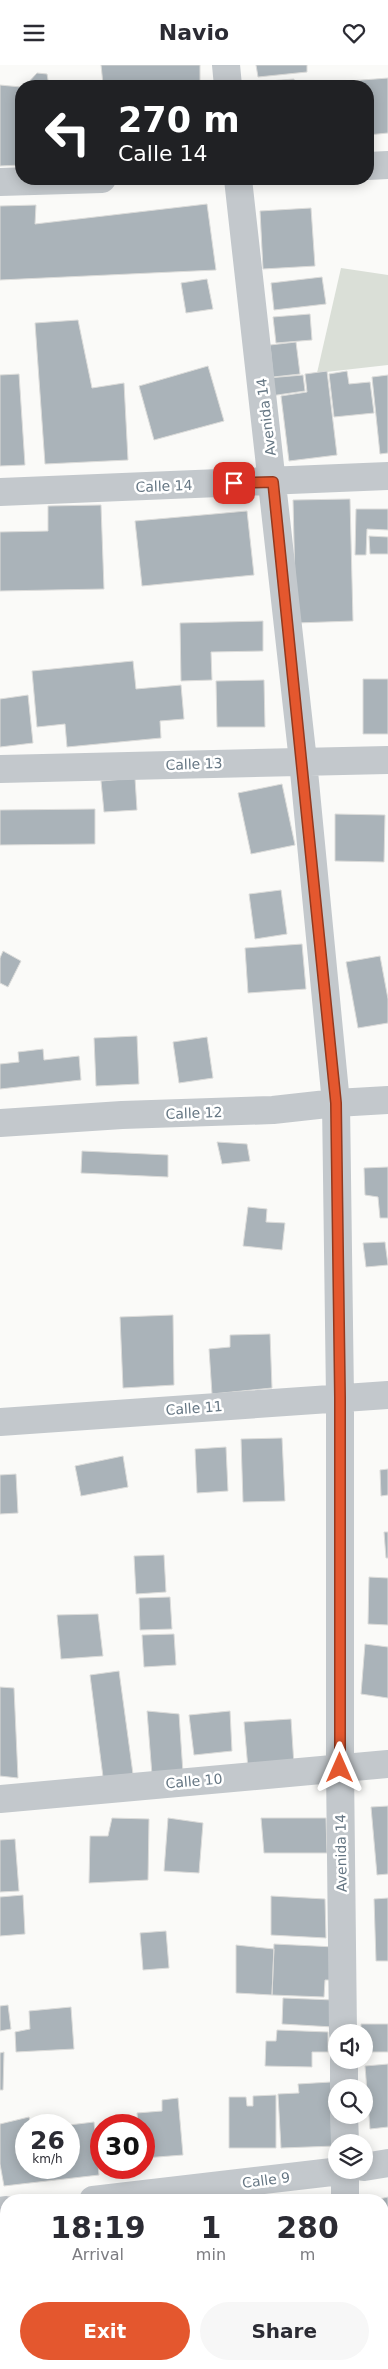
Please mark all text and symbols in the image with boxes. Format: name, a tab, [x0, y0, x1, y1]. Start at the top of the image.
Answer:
icon: menu	[20, 19, 48, 47]
icon: heart	[340, 19, 368, 47]
text: Navio	[159, 20, 229, 45]
icon: left	[35, 100, 100, 165]
text: 270 m	[118, 100, 240, 140]
text: Calle 14	[118, 141, 208, 166]
street label: Avenida 14	[253, 377, 279, 457]
pin	[213, 462, 255, 504]
icon: arrive	[220, 469, 248, 497]
street label: Calle 14	[135, 477, 193, 495]
street label: Calle 13	[165, 755, 223, 773]
street label: Calle 12	[165, 1104, 223, 1122]
street label: Calle 11	[165, 1398, 223, 1418]
position arrow	[313, 1741, 365, 1793]
street label: Calle 10	[165, 1771, 223, 1791]
street label: Avenida 14	[332, 1814, 350, 1892]
map controls	[328, 2024, 373, 2179]
button: sound	[328, 2024, 373, 2069]
button: search	[328, 2079, 373, 2124]
speed limit sign: 30	[90, 2114, 155, 2179]
text: 26	[30, 2126, 65, 2155]
button: layers	[328, 2134, 373, 2179]
text: km/h	[32, 2152, 63, 2166]
street label: Calle 9	[241, 2169, 291, 2191]
text: 18:19	[50, 2210, 146, 2245]
text: 1	[200, 2210, 221, 2245]
text: 280	[276, 2210, 339, 2245]
text: Arrival	[72, 2245, 124, 2264]
text: min	[196, 2245, 226, 2264]
text: m	[300, 2245, 315, 2264]
button: Exit	[20, 2302, 190, 2360]
button: Share	[200, 2302, 369, 2360]

